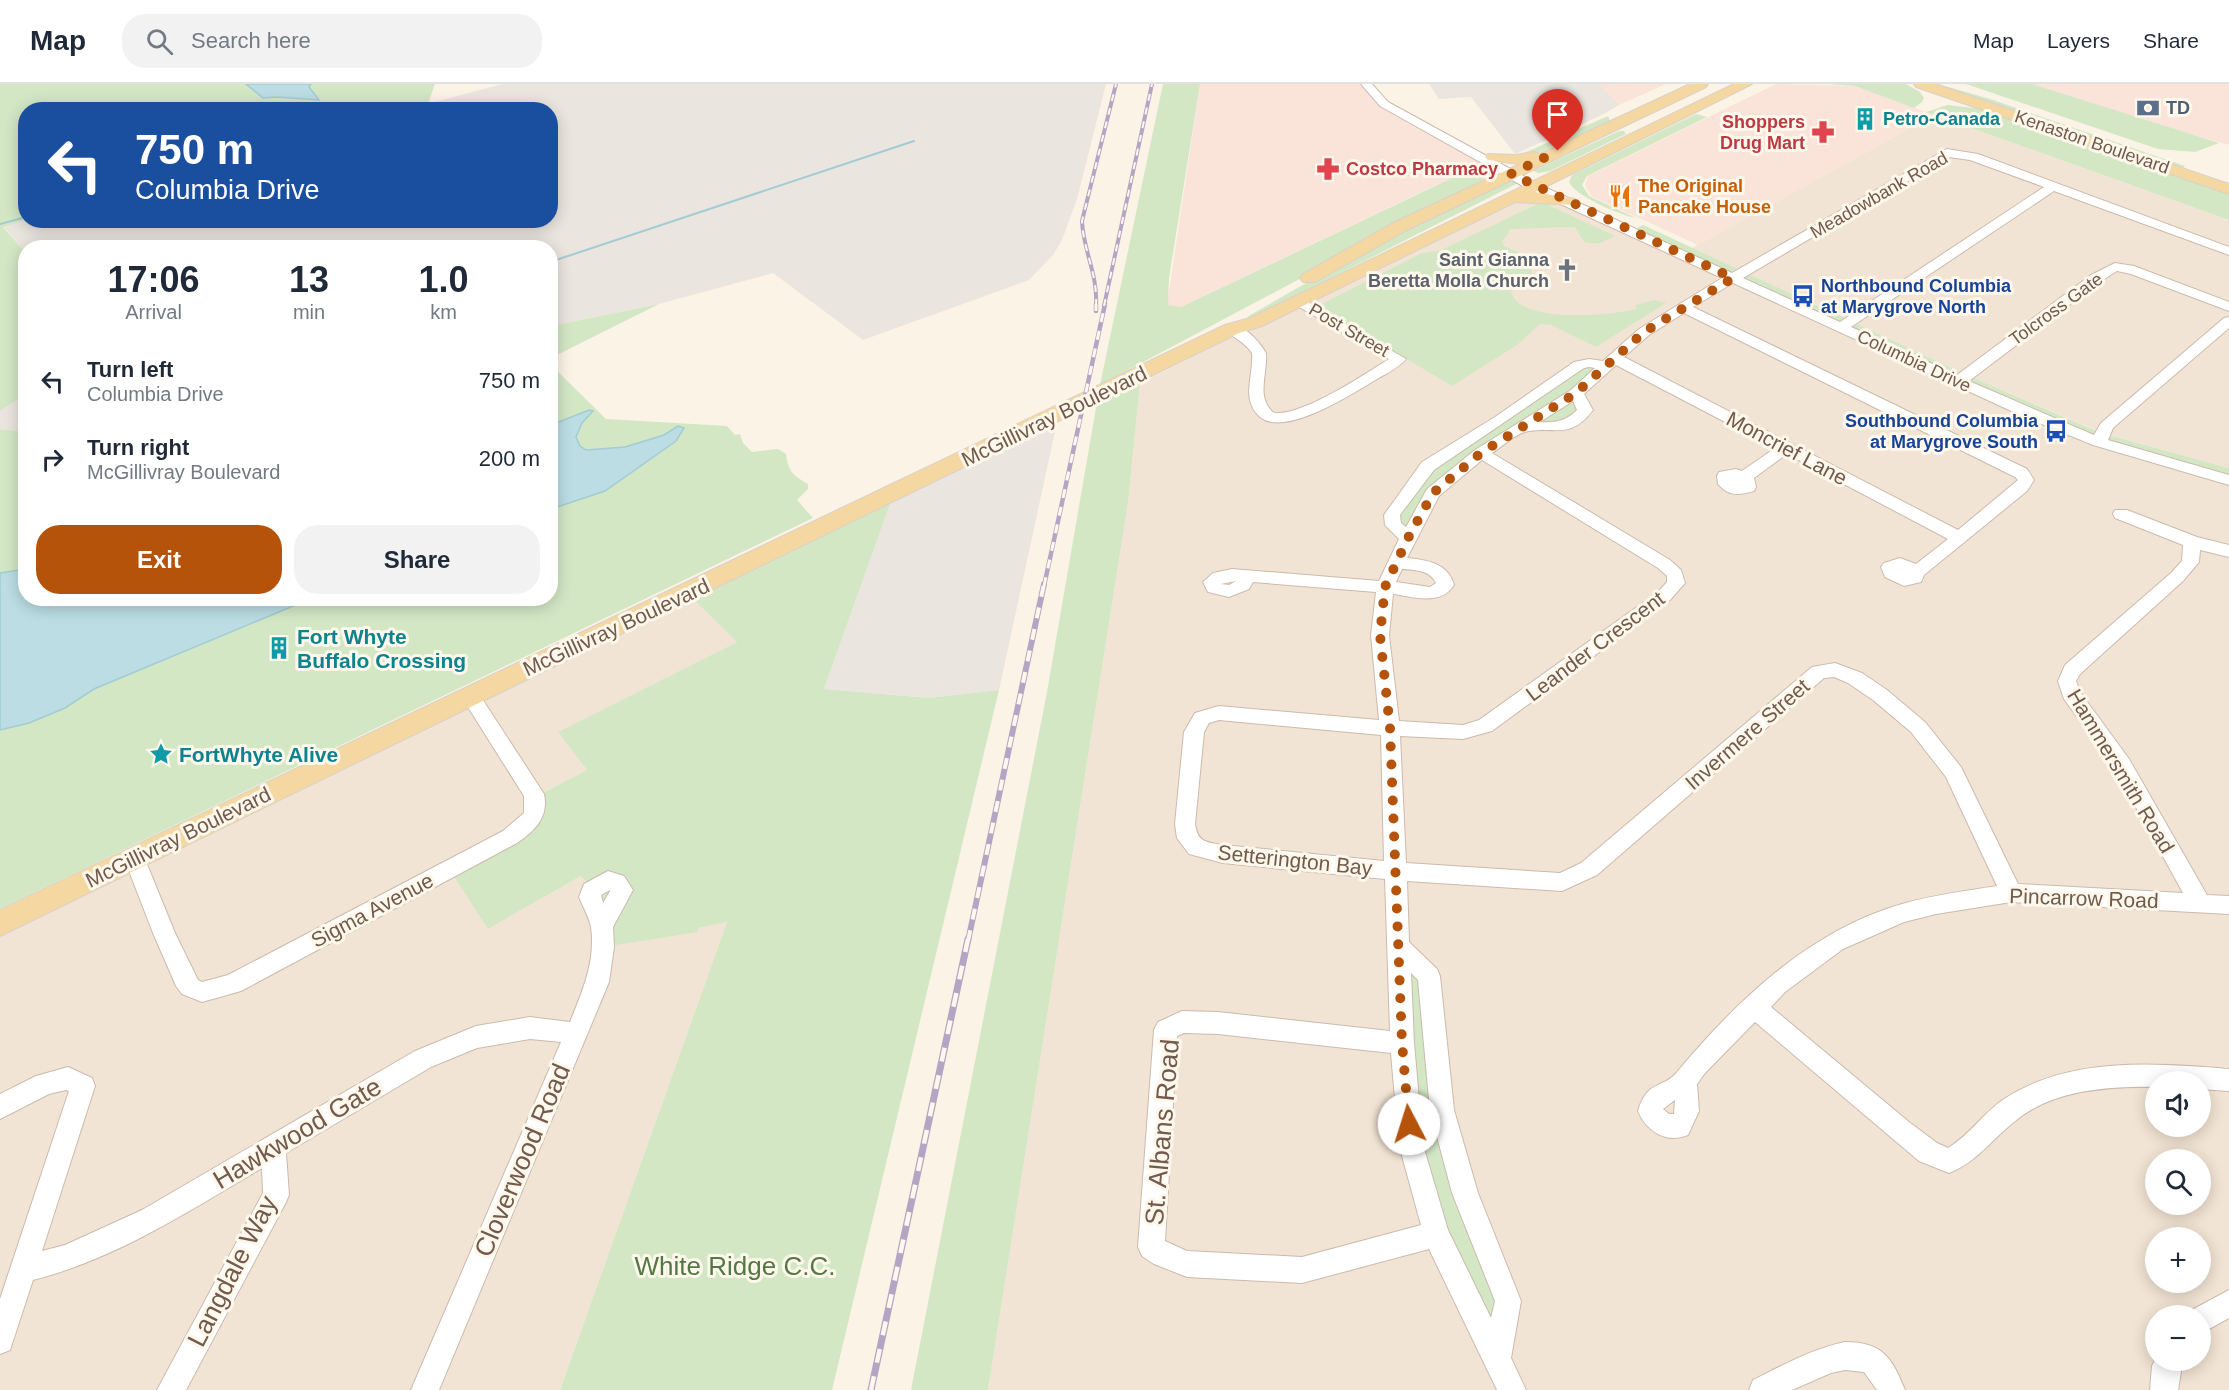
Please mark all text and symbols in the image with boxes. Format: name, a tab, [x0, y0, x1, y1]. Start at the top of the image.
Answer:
search box	[122, 14, 542, 68]
text: Map	[30, 25, 86, 56]
icon: search	[143, 25, 176, 58]
text: Search here	[191, 28, 311, 53]
text: Map	[1973, 29, 2014, 52]
text: Layers	[2047, 29, 2110, 52]
text: Share	[2143, 29, 2199, 52]
pin	[1532, 89, 1583, 151]
bank icon: TD	[2135, 95, 2161, 121]
icon: arrive	[1541, 98, 1574, 131]
place label: TD	[2166, 98, 2190, 118]
building icon: Petro-Canada	[1852, 106, 1878, 132]
street label: Kenaston Boulevard	[2012, 106, 2172, 178]
place label: Petro-Canada	[1883, 109, 2001, 129]
place label: Shoppers Drug Mart	[1720, 112, 1805, 153]
pharmacy icon: Shoppers Drug Mart	[1810, 119, 1836, 145]
icon: left	[36, 126, 114, 204]
text: 750 m	[135, 126, 254, 173]
street label: Meadowbank Road	[1807, 148, 1951, 242]
pharmacy icon: Costco Pharmacy	[1315, 156, 1341, 182]
place label: Costco Pharmacy	[1346, 159, 1498, 179]
text: Columbia Drive	[135, 175, 320, 205]
place label: The Original Pancake House	[1638, 176, 1771, 217]
restaurant icon: The Original Pancake House	[1607, 183, 1633, 209]
place label: Saint Gianna Beretta Molla Church	[1368, 250, 1550, 291]
church icon: Saint Gianna Beretta Molla Church	[1554, 257, 1580, 283]
text: 17:06	[107, 259, 200, 300]
text: 13	[289, 259, 329, 300]
text: 1.0	[418, 259, 469, 300]
street label: Tolcross Gate	[2006, 269, 2106, 349]
place label: Northbound Columbia at Marygrove North	[1821, 276, 2012, 317]
bus stop icon: Northbound Columbia at Marygrove North	[1790, 283, 1816, 309]
street label: Post Street	[1305, 299, 1393, 361]
text: Arrival	[125, 301, 182, 323]
text: min	[293, 301, 325, 323]
text: km	[430, 301, 457, 323]
street label: Columbia Drive	[1854, 326, 1974, 396]
text: Turn left	[87, 357, 173, 382]
street label: McGillivray Boulevard	[958, 361, 1150, 471]
icon: left	[36, 365, 69, 398]
text: 750 m	[479, 368, 540, 393]
text: Columbia Drive	[87, 383, 224, 405]
street label: Moncrief Lane	[1723, 407, 1851, 489]
place label: Southbound Columbia at Marygrove South	[1845, 411, 2039, 452]
bus stop icon: Southbound Columbia at Marygrove South	[2043, 418, 2069, 444]
text: Turn right	[87, 435, 189, 460]
icon: right	[36, 443, 69, 476]
text: 200 m	[479, 446, 540, 471]
text: McGillivray Boulevard	[87, 461, 280, 483]
button: Exit	[36, 525, 282, 594]
button: Share	[294, 525, 540, 594]
street label: McGillivray Boulevard	[519, 574, 713, 680]
street label: Leander Crescent	[1521, 586, 1669, 705]
place label: Fort Whyte Buffalo Crossing	[297, 625, 466, 672]
building icon: Fort Whyte Buffalo Crossing	[266, 635, 292, 661]
street label: Invermere Street	[1680, 674, 1814, 794]
street label: Hammersmith Road	[2063, 685, 2179, 857]
place icon: FortWhyte Alive	[148, 741, 174, 767]
place label: FortWhyte Alive	[179, 743, 338, 766]
street label: McGillivray Boulevard	[82, 782, 274, 892]
street label: Setterington Bay	[1217, 840, 1374, 880]
street label: Sigma Avenue	[307, 868, 437, 952]
street label: Pincarrow Road	[2009, 884, 2159, 912]
street label: St. Albans Road	[1139, 1038, 1185, 1226]
street label: Cloverwood Road	[468, 1059, 576, 1261]
street label: Hawkwood Gate	[208, 1071, 386, 1195]
map controls	[2145, 1071, 2211, 1371]
button: sound	[2145, 1071, 2211, 1137]
position arrow	[1377, 1092, 1441, 1156]
button: search	[2145, 1149, 2211, 1215]
street label: Langdale Way	[181, 1191, 283, 1351]
button: +	[2145, 1227, 2211, 1293]
park label: White Ridge C.C.	[635, 1251, 835, 1281]
button: −	[2145, 1305, 2211, 1371]

